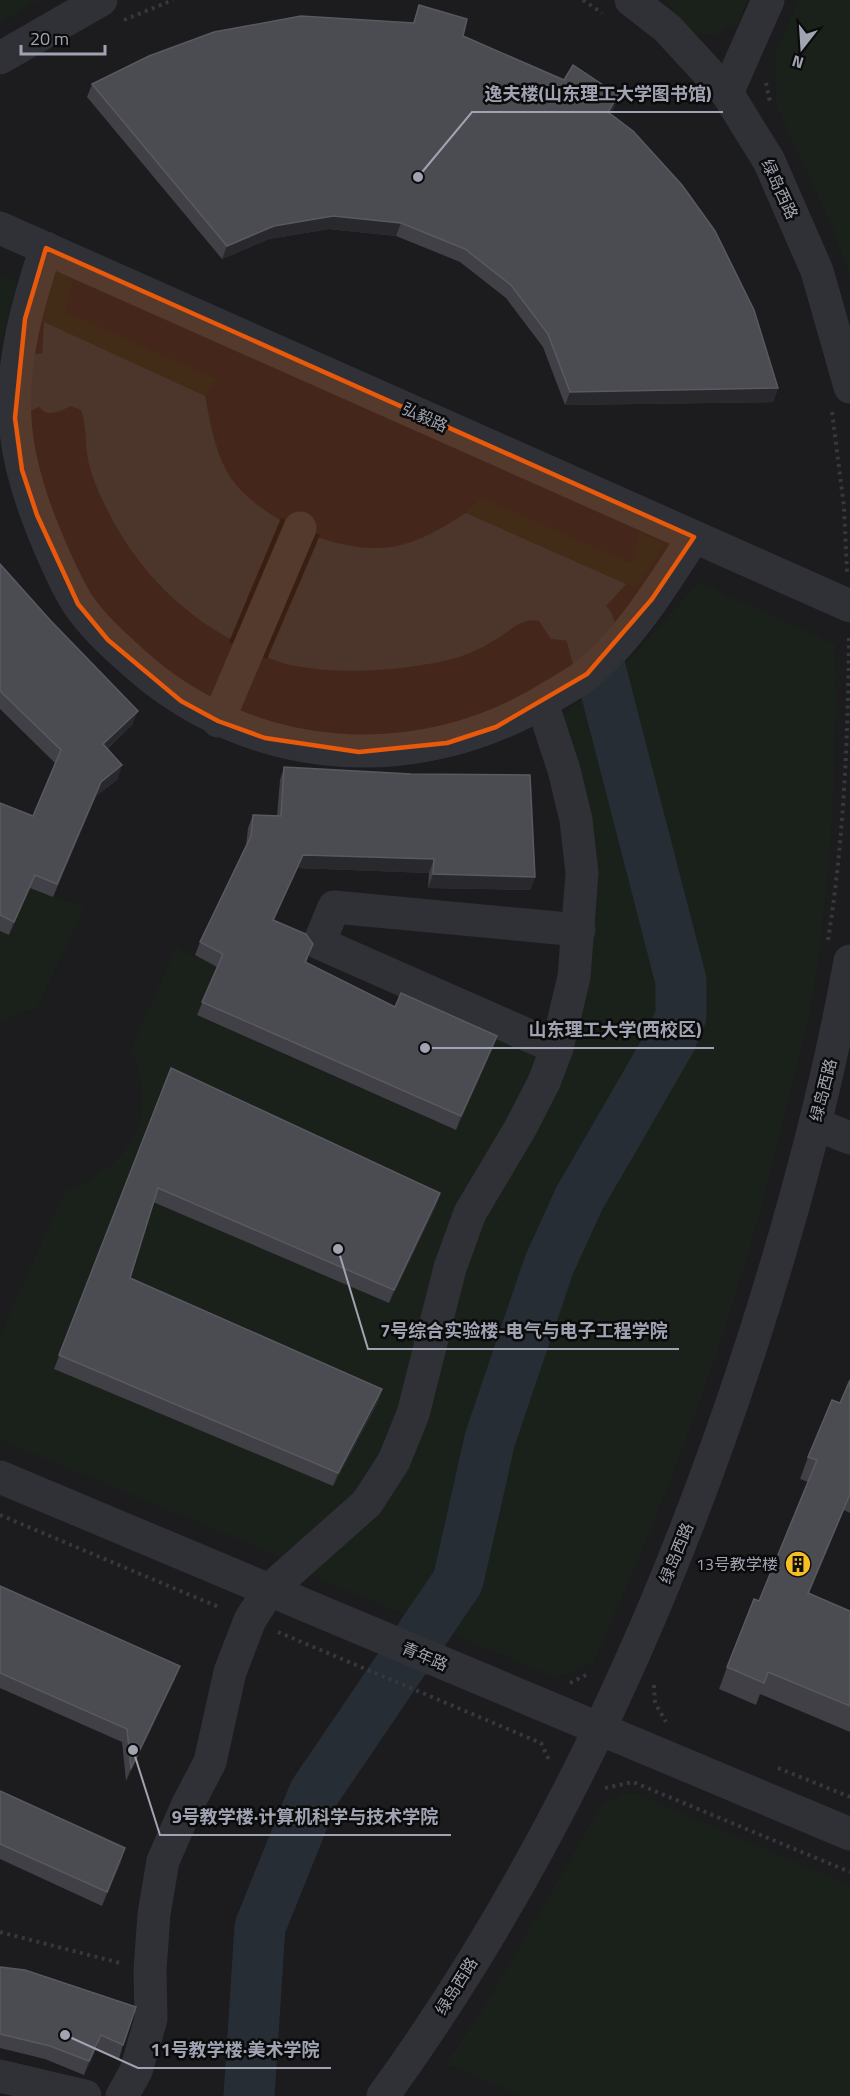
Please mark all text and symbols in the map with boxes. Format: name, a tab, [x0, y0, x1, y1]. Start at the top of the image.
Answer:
scale bar	[21, 18, 105, 56]
north arrow	[772, 18, 832, 78]
text: 20 m	[30, 25, 69, 52]
text: N	[789, 49, 806, 75]
callout: 逸夫楼(山东理工大学图书馆)	[472, 76, 723, 112]
text: 逸夫楼(山东理工大学图书馆)	[484, 80, 712, 107]
street label: 绿岛西路	[756, 155, 804, 223]
street label: 弘毅路	[398, 396, 452, 438]
callout: 山东理工大学(西校区)	[517, 1012, 714, 1048]
text: 山东理工大学(西校区)	[528, 1016, 702, 1043]
street label: 绿岛西路	[804, 1056, 842, 1124]
callout: 7号综合实验楼-电气与电子工程学院	[368, 1313, 679, 1349]
text: 7号综合实验楼-电气与电子工程学院	[380, 1317, 668, 1344]
street label: 绿岛西路	[653, 1519, 699, 1587]
building icon: 13号教学楼	[783, 1549, 813, 1579]
place label: 13号教学楼	[696, 1552, 778, 1576]
street label: 青年路	[398, 1636, 452, 1676]
callout: 9号教学楼·计算机科学与技术学院	[160, 1799, 451, 1835]
text: 9号教学楼·计算机科学与技术学院	[172, 1803, 438, 1830]
street label: 绿岛西路	[429, 1952, 483, 2020]
callout: 11号教学楼·美术学院	[138, 2032, 331, 2068]
text: 11号教学楼·美术学院	[151, 2036, 319, 2063]

